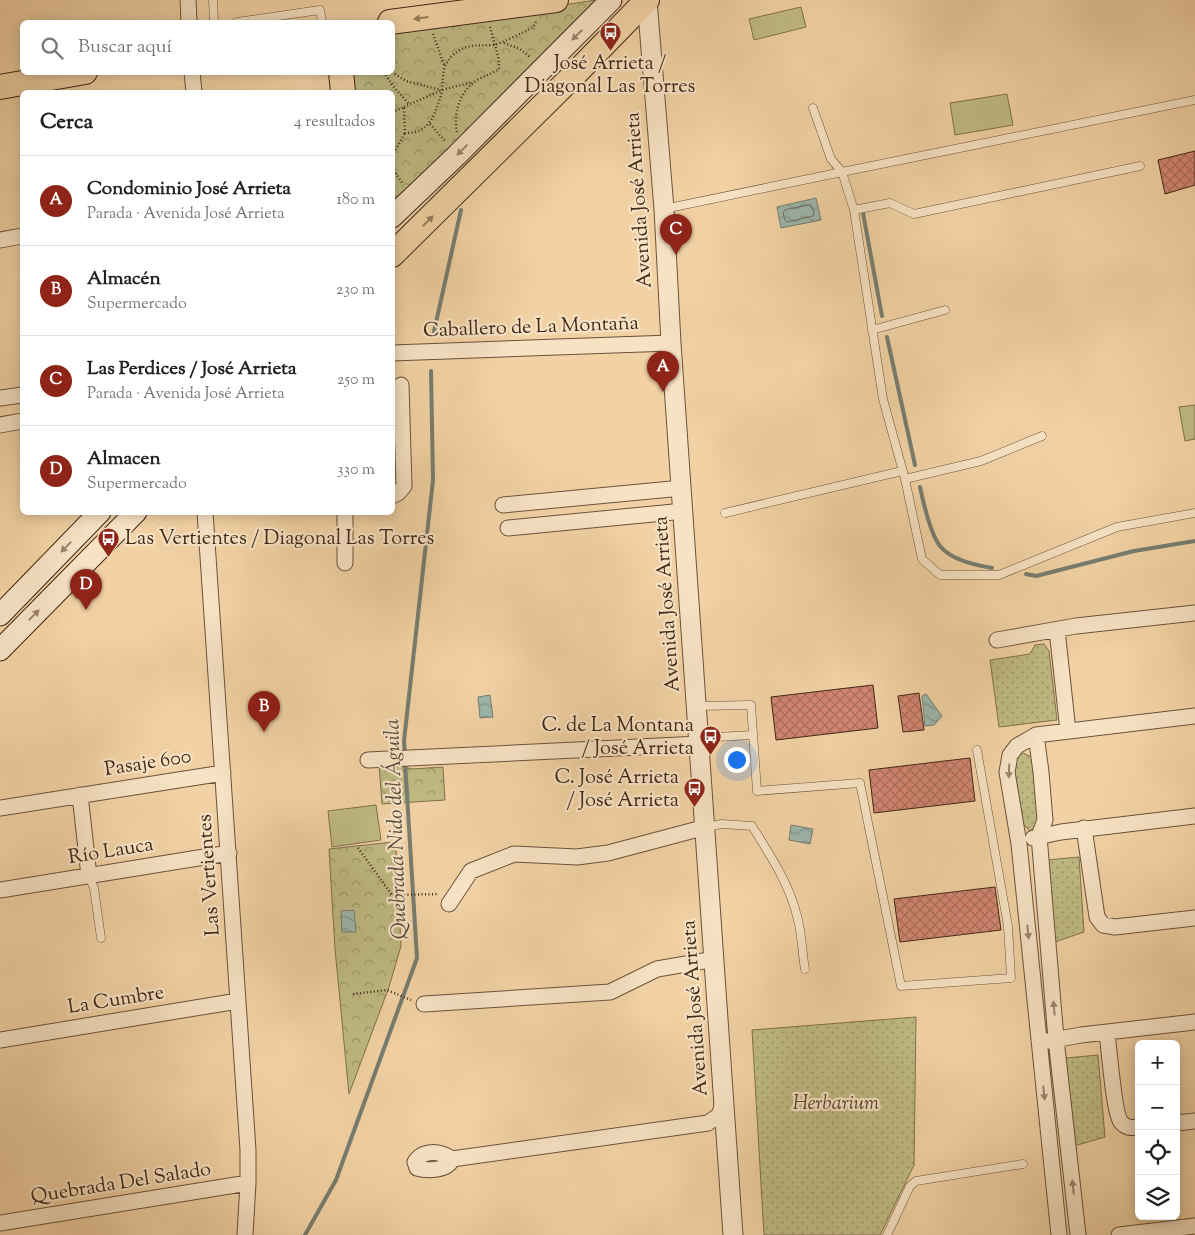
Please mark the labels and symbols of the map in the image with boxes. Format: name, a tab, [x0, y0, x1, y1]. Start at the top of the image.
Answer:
one-way arrow	[412, 14, 428, 22]
bus stop icon: José Arrieta / Diagonal Las Torres	[598, 20, 622, 51]
one-way arrow	[571, 28, 583, 40]
place label: José Arrieta / Diagonal Las Torres	[525, 50, 696, 102]
street label: Avenida José Arrieta	[619, 111, 661, 289]
one-way arrow	[456, 144, 468, 156]
pin: C	[660, 214, 692, 255]
one-way arrow	[422, 215, 434, 227]
street label: Caballero de La Montaña	[423, 310, 639, 346]
pin: A	[647, 351, 679, 392]
street label: Avenida José Arrieta	[647, 515, 689, 693]
place label: Las Vertientes / Diagonal Las Torres	[125, 525, 435, 554]
bus stop icon: Las Vertientes / Diagonal Las Torres	[97, 527, 121, 558]
one-way arrow	[60, 541, 72, 553]
pin: D	[70, 569, 102, 610]
one-way arrow	[28, 609, 40, 621]
pin: B	[248, 691, 280, 732]
place label: C. de La Montana / José Arrieta	[541, 712, 694, 764]
water label: Quebrada Nido del Águila	[378, 718, 416, 940]
bus stop icon: C. de La Montana / José Arrieta	[698, 725, 722, 756]
street label: Pasaje 600	[103, 743, 193, 785]
your location	[724, 747, 750, 773]
one-way arrow	[1004, 763, 1012, 779]
place label: C. José Arrieta / José Arrieta	[555, 764, 679, 816]
bus stop icon: C. José Arrieta / José Arrieta	[683, 777, 707, 808]
street label: Las Vertientes	[191, 813, 229, 937]
street label: Río Lauca	[66, 831, 156, 873]
street label: Avenida José Arrieta	[675, 919, 717, 1097]
one-way arrow	[1024, 924, 1032, 940]
street label: La Cumbre	[66, 979, 166, 1023]
one-way arrow	[1049, 999, 1057, 1015]
one-way arrow	[1040, 1086, 1048, 1102]
park label: Herbarium	[793, 1090, 879, 1119]
street label: Quebrada Del Salado	[29, 1155, 213, 1213]
one-way arrow	[1069, 1178, 1077, 1194]

